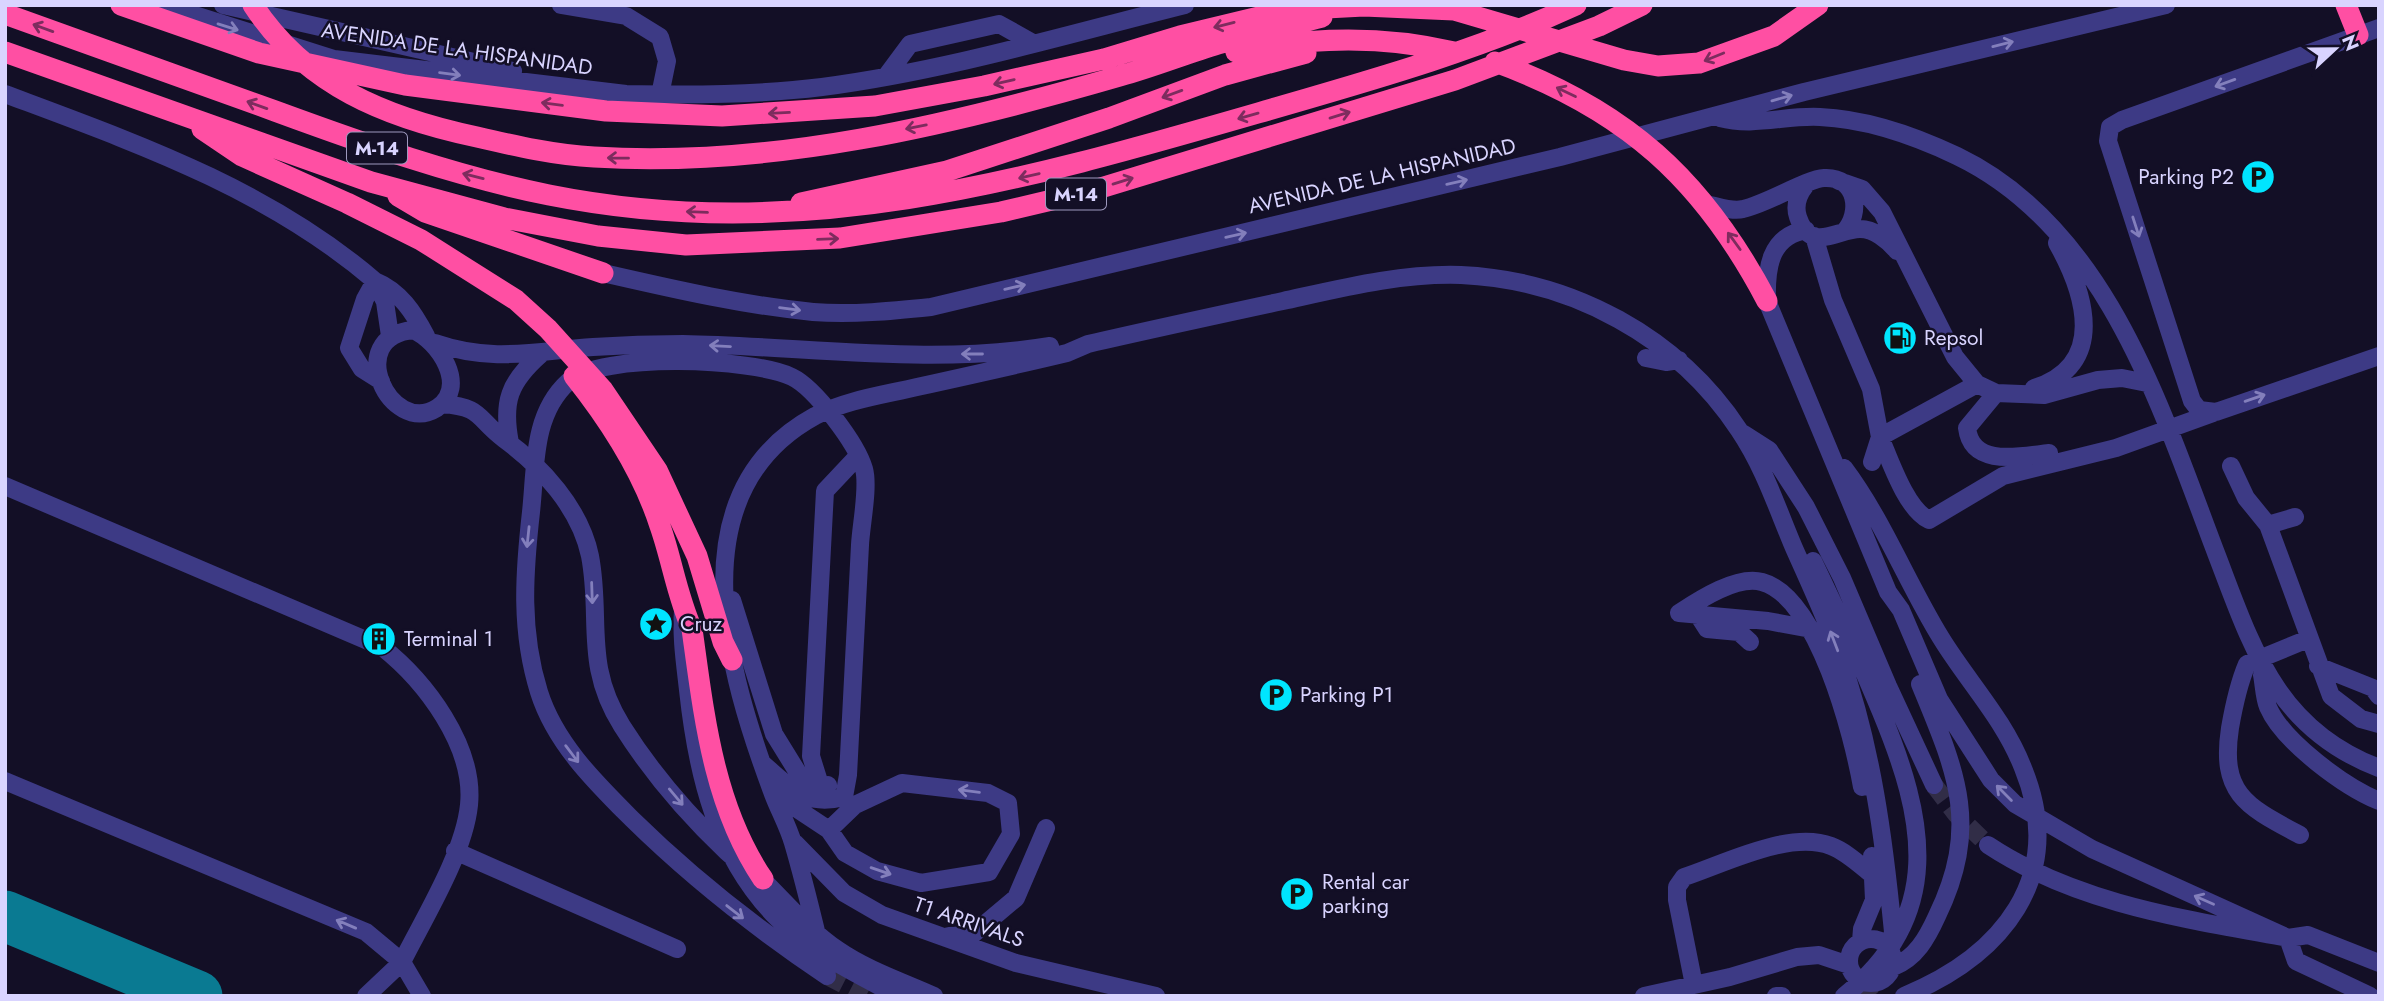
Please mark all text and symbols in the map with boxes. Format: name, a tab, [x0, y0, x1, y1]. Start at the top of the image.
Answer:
north arrow	[2300, 14, 2370, 84]
street label: AVENIDA DE LA HISPANIDAD	[319, 15, 595, 83]
one-way arrow	[1213, 19, 1236, 32]
one-way arrow	[32, 21, 54, 33]
one-way arrow	[217, 21, 239, 34]
text: N	[2335, 31, 2366, 55]
one-way arrow	[1991, 37, 2014, 50]
one-way arrow	[1704, 52, 1726, 65]
one-way arrow	[438, 67, 461, 80]
one-way arrow	[993, 75, 1016, 89]
one-way arrow	[2214, 78, 2236, 90]
one-way arrow	[1556, 84, 1577, 98]
one-way arrow	[1161, 89, 1183, 102]
one-way arrow	[1771, 91, 1793, 104]
one-way arrow	[247, 97, 269, 110]
one-way arrow	[541, 98, 564, 111]
one-way arrow	[768, 107, 790, 120]
one-way arrow	[1329, 108, 1351, 121]
one-way arrow	[1237, 110, 1259, 123]
one-way arrow	[905, 121, 928, 135]
street label: AVENIDA DE LA HISPANIDAD	[1245, 131, 1519, 221]
road number: M-14	[347, 132, 407, 164]
one-way arrow	[606, 151, 629, 164]
parking icon: Parking P2	[2239, 158, 2277, 196]
place label: Parking P2	[2138, 162, 2234, 192]
one-way arrow	[462, 169, 485, 182]
one-way arrow	[1018, 170, 1041, 184]
one-way arrow	[1111, 174, 1133, 187]
one-way arrow	[1445, 175, 1468, 188]
road number: M-14	[1046, 178, 1106, 210]
one-way arrow	[686, 206, 709, 219]
one-way arrow	[2131, 215, 2143, 237]
one-way arrow	[1224, 227, 1247, 241]
one-way arrow	[816, 232, 839, 245]
one-way arrow	[1726, 233, 1741, 251]
one-way arrow	[1003, 280, 1026, 294]
one-way arrow	[778, 303, 801, 316]
fuel station icon: Repsol	[1881, 319, 1919, 357]
place label: Repsol	[1924, 323, 1983, 353]
one-way arrow	[709, 339, 732, 352]
one-way arrow	[961, 347, 984, 361]
one-way arrow	[2243, 391, 2265, 403]
one-way arrow	[522, 525, 535, 548]
one-way arrow	[585, 581, 599, 604]
place icon: Cruz	[637, 605, 675, 643]
place label: Cruz	[680, 609, 723, 639]
building icon: Terminal 1	[360, 620, 398, 658]
place label: Terminal 1	[404, 624, 493, 654]
one-way arrow	[1827, 631, 1840, 653]
parking icon: Parking P1	[1257, 676, 1295, 714]
place label: Parking P1	[1300, 680, 1393, 710]
one-way arrow	[565, 744, 579, 763]
one-way arrow	[958, 784, 981, 797]
one-way arrow	[1995, 785, 2012, 802]
one-way arrow	[668, 787, 684, 805]
one-way arrow	[869, 866, 891, 878]
place label: Rental car parking	[1322, 867, 1410, 921]
parking icon: Rental car parking	[1278, 875, 1316, 913]
street label: T1 ARRIVALS	[910, 889, 1028, 955]
one-way arrow	[2194, 893, 2215, 906]
one-way arrow	[725, 904, 743, 919]
one-way arrow	[336, 916, 357, 929]

